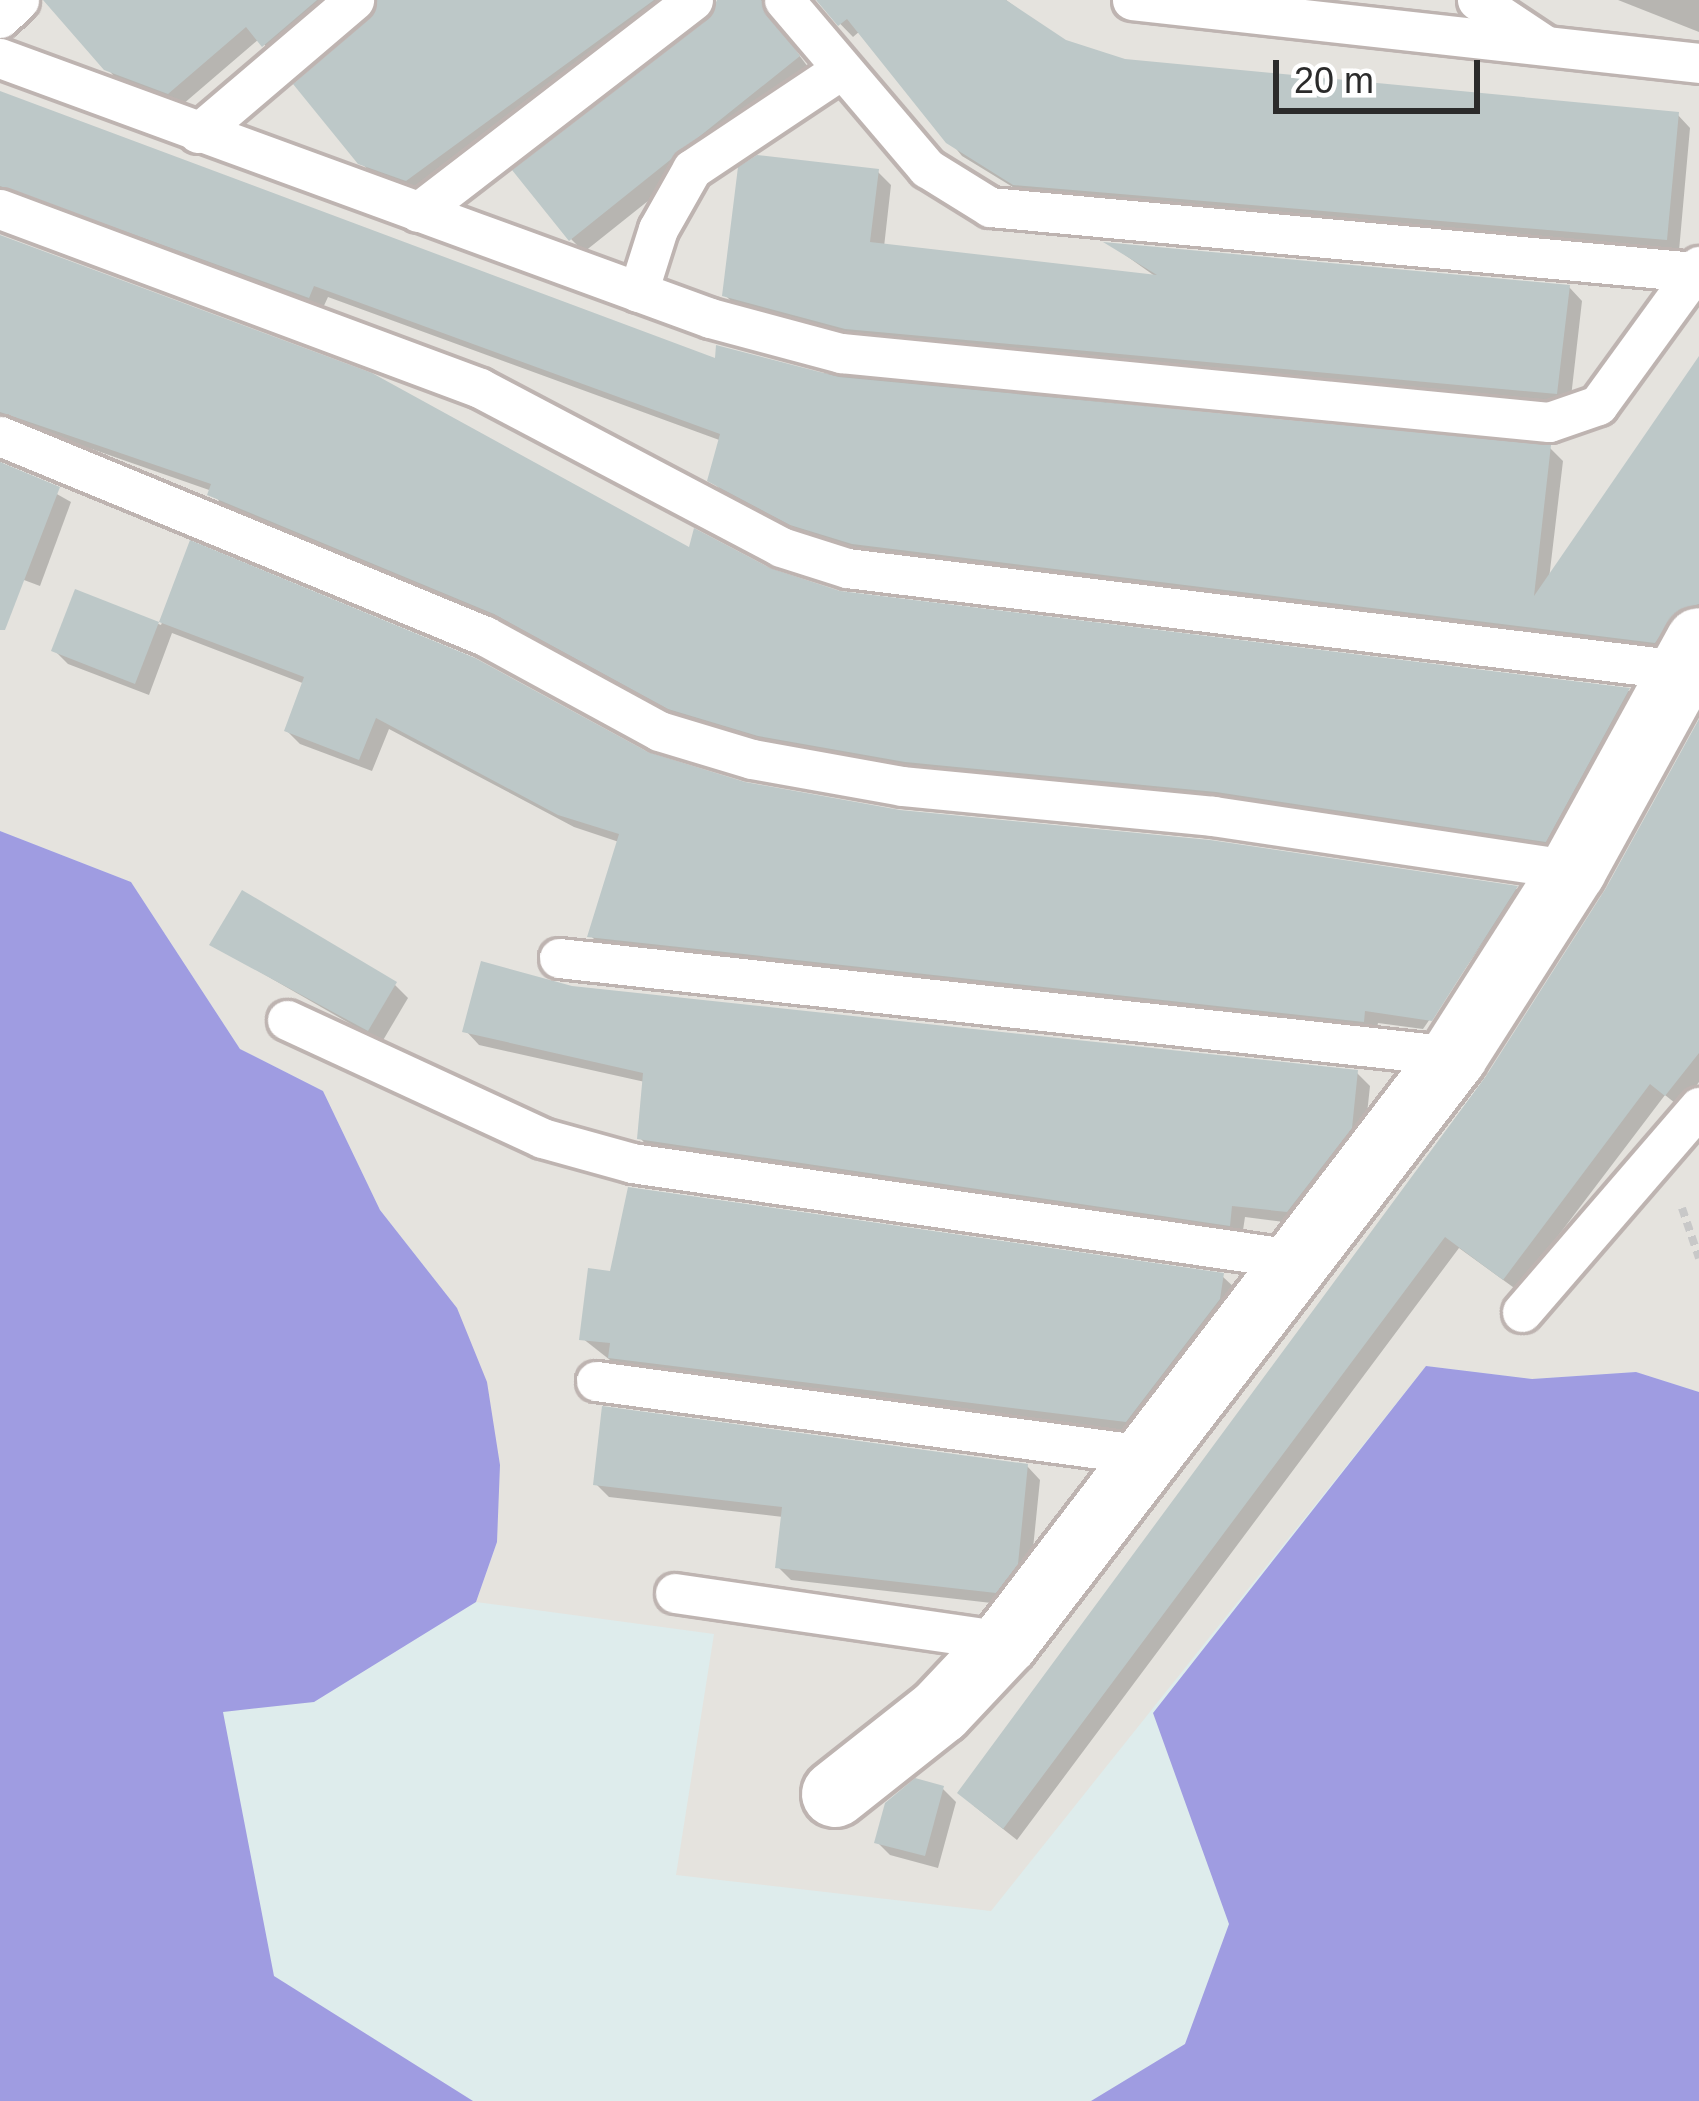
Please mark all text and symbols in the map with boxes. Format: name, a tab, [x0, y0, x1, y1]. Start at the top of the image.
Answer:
scale bar	[1279, 36, 1486, 110]
text: 20 m	[1294, 60, 1374, 101]

